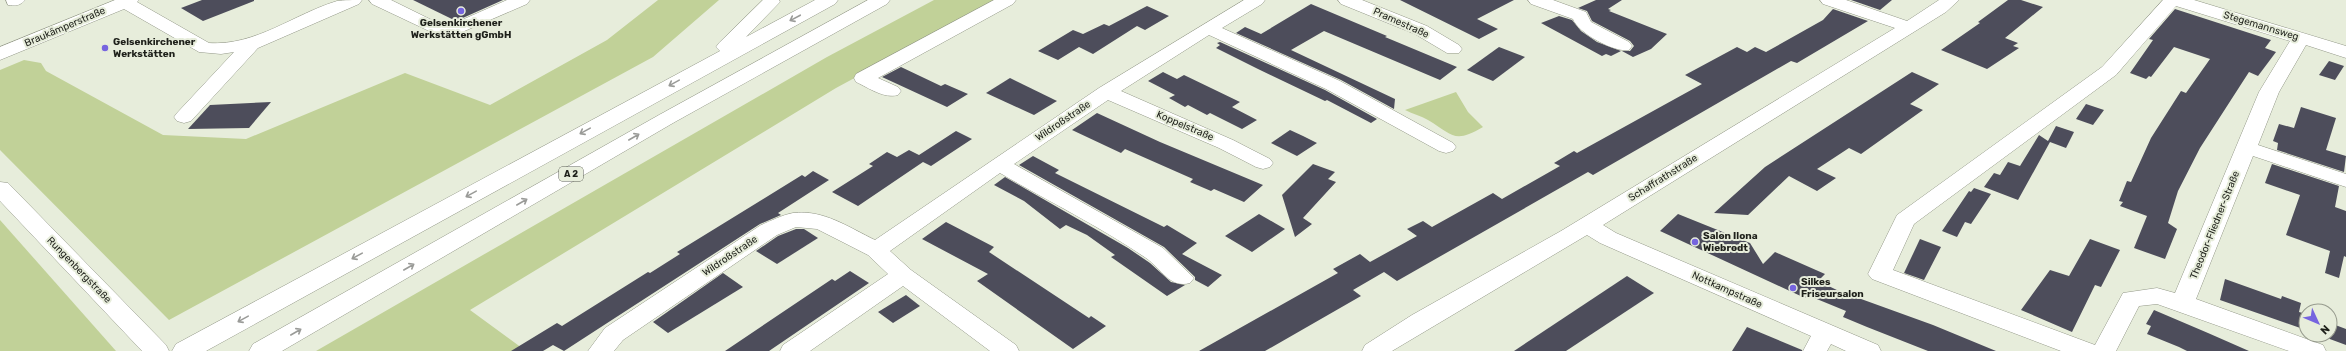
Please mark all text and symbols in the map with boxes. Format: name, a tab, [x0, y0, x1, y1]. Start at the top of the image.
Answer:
street label: Braukämperstraße	[23, 4, 108, 49]
street label: Pramestraße	[1371, 5, 1431, 41]
marker: Gelsenkirchener Werkstätten gGmbH	[456, 6, 466, 16]
street label: Stegemannsweg	[2222, 9, 2300, 43]
one-way arrow	[789, 15, 801, 22]
place label: Gelsenkirchener Werkstätten gGmbH	[411, 17, 511, 41]
place label: Gelsenkirchener Werkstätten	[113, 36, 196, 60]
marker: Gelsenkirchener Werkstätten	[100, 43, 110, 53]
one-way arrow	[668, 80, 680, 87]
street label: Wildroßstraße	[1033, 98, 1093, 144]
street label: Koppelstraße	[1155, 109, 1216, 144]
one-way arrow	[580, 128, 592, 136]
one-way arrow	[628, 133, 640, 141]
street label: Schaffrathstraße	[1626, 152, 1700, 204]
road number: A 2	[559, 167, 583, 181]
street label: Theodor-Fliedner-Straße	[2188, 169, 2242, 281]
one-way arrow	[466, 190, 478, 198]
one-way arrow	[515, 198, 527, 206]
place label: Salon Ilona Wiebrodt	[1703, 230, 1758, 254]
street label: Wildroßstraße	[700, 233, 760, 279]
street label: Rungenbergstraße	[44, 234, 114, 306]
marker: Salon Ilona Wiebrodt	[1690, 237, 1700, 247]
one-way arrow	[352, 253, 364, 261]
one-way arrow	[403, 262, 415, 270]
street label: Nottkampstraße	[1690, 269, 1764, 311]
place label: Silkes Friseursalon	[1801, 276, 1864, 300]
marker: Silkes Friseursalon	[1788, 283, 1798, 293]
north arrow	[2298, 303, 2338, 343]
one-way arrow	[238, 315, 250, 323]
text: N	[2317, 322, 2332, 337]
one-way arrow	[290, 327, 302, 335]

